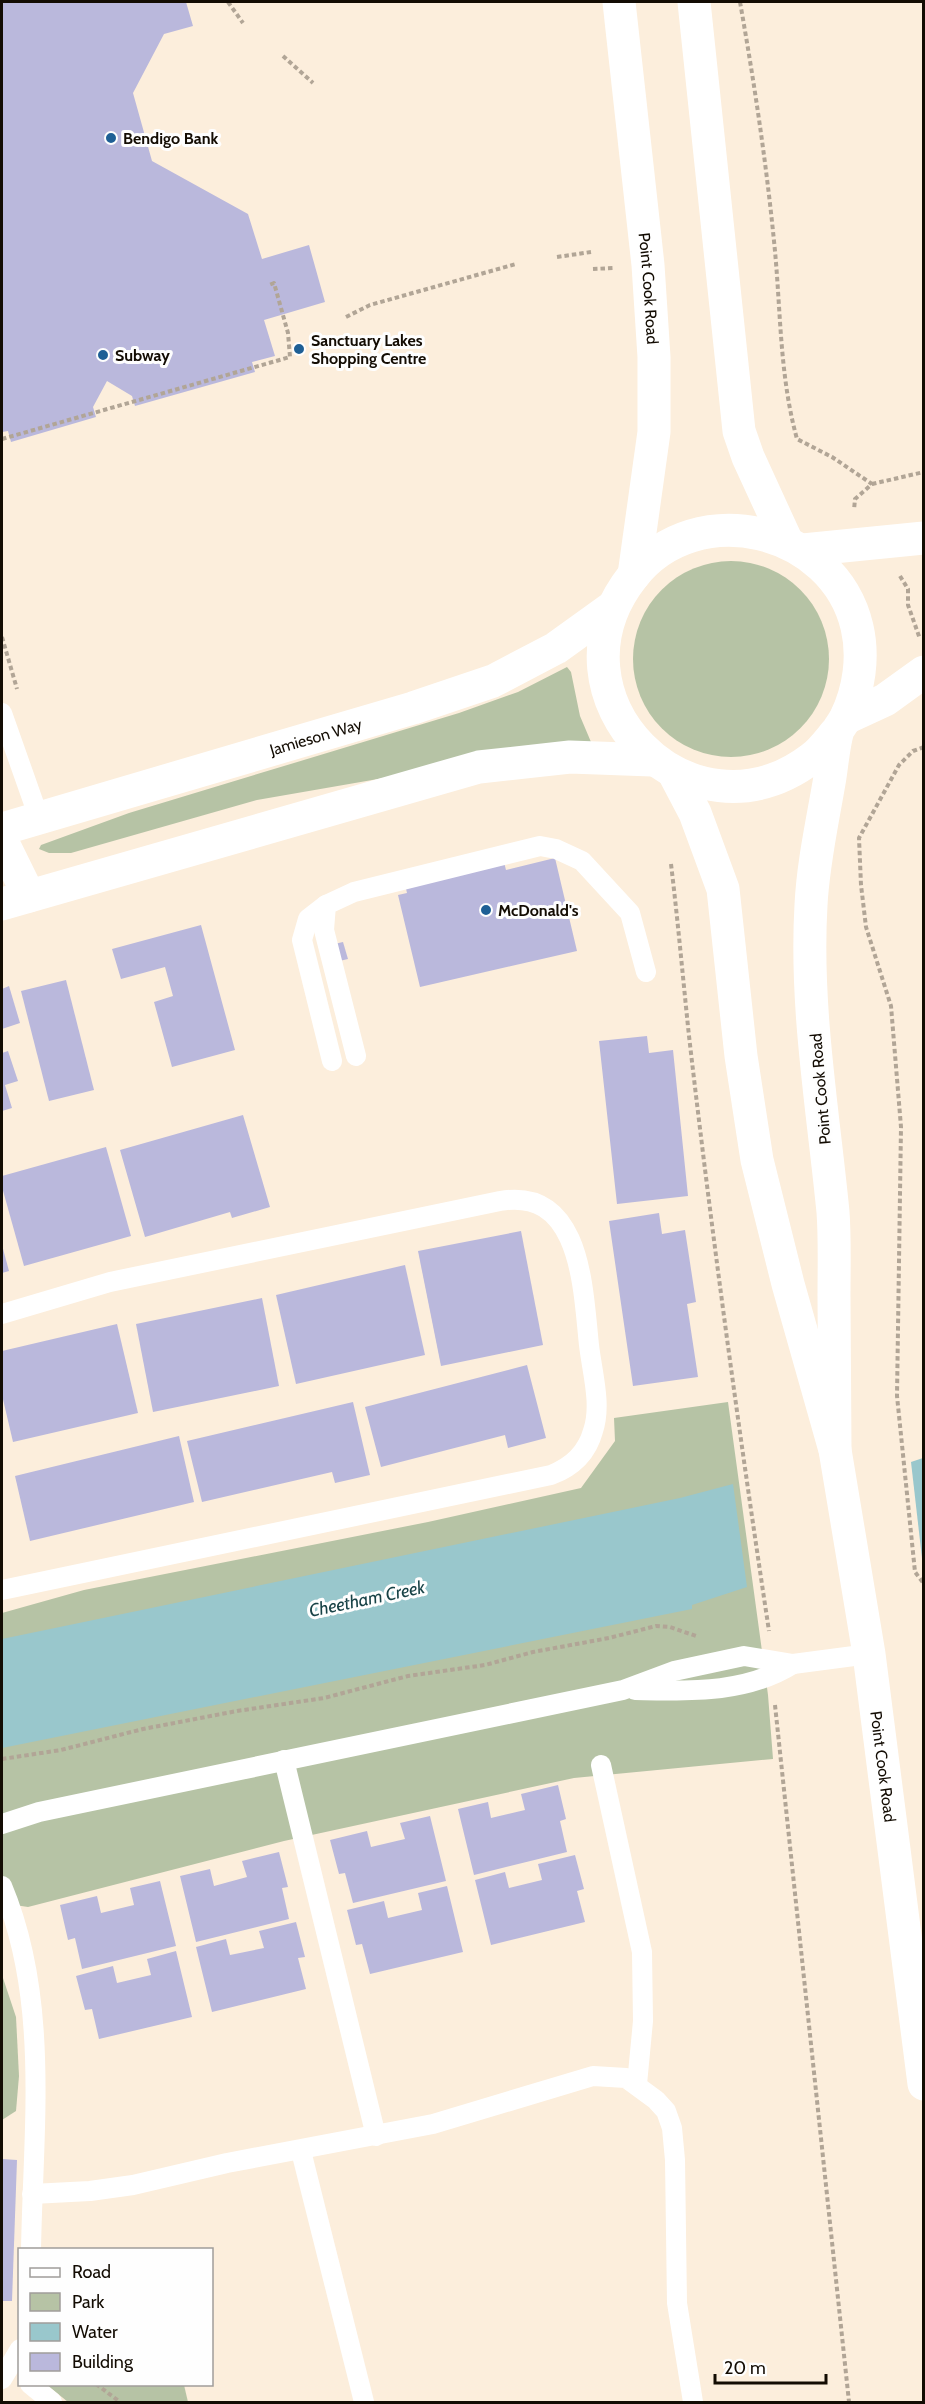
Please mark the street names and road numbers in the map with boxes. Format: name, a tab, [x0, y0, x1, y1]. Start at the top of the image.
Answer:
street label: Point Cook Road	[634, 232, 662, 345]
street label: Jamieson Way	[267, 715, 364, 760]
street label: Point Cook Road	[806, 1033, 835, 1145]
street label: Point Cook Road	[866, 1710, 899, 1823]

